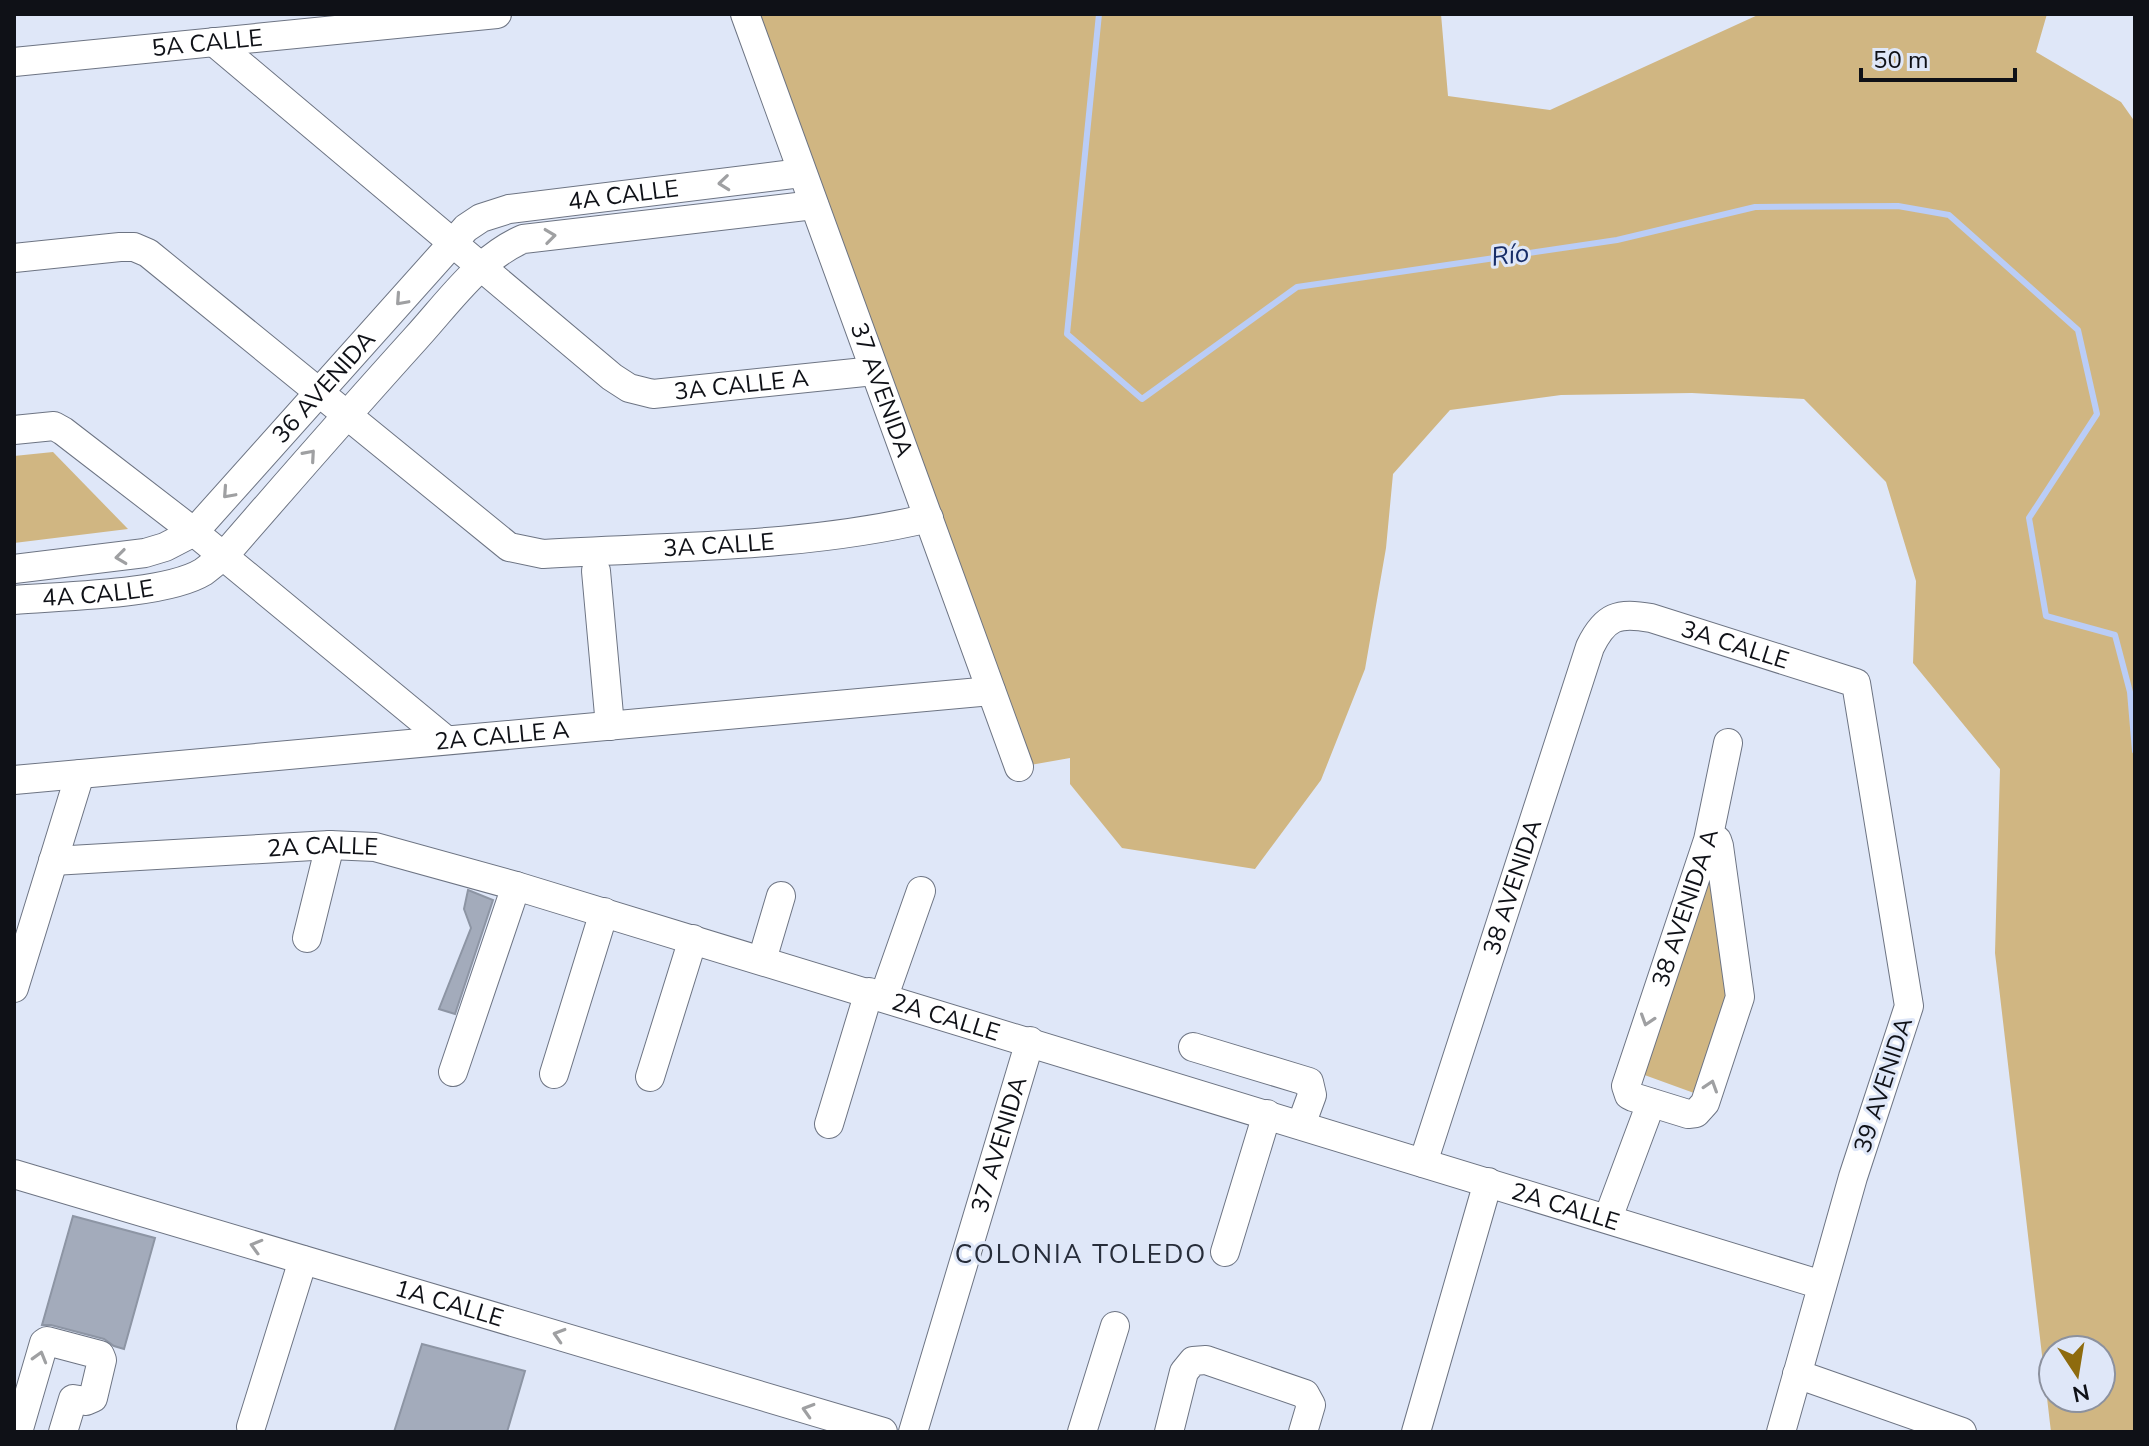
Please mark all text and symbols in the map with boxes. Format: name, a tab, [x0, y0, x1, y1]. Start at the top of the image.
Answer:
street label: 5A CALLE	[150, 21, 264, 64]
scale bar	[1861, 32, 2015, 82]
text: 50 m	[1873, 44, 1929, 76]
street label: 4A CALLE	[566, 172, 681, 218]
one-way arrow	[717, 174, 730, 191]
one-way arrow	[544, 227, 557, 244]
water label: Río	[1489, 235, 1531, 275]
one-way arrow	[397, 290, 411, 305]
street label: 37 AVENIDA	[843, 318, 921, 462]
street label: 36 AVENIDA	[265, 324, 383, 450]
street label: 3A CALLE A	[672, 362, 811, 408]
one-way arrow	[301, 450, 315, 465]
one-way arrow	[223, 484, 238, 499]
street label: 3A CALLE	[662, 525, 776, 564]
one-way arrow	[114, 548, 127, 565]
street label: 4A CALLE	[41, 572, 156, 614]
street label: 3A CALLE	[1677, 613, 1793, 677]
street label: 2A CALLE A	[433, 713, 571, 758]
street label: 38 AVENIDA	[1475, 815, 1549, 959]
street label: 38 AVENIDA A	[1644, 826, 1726, 991]
street label: 2A CALLE	[266, 829, 379, 865]
street label: 2A CALLE	[888, 986, 1004, 1049]
one-way arrow	[1641, 1012, 1657, 1026]
street label: 39 AVENIDA	[1846, 1013, 1920, 1157]
street label: 37 AVENIDA	[964, 1072, 1035, 1217]
one-way arrow	[1701, 1080, 1717, 1094]
street label: 2A CALLE	[1507, 1175, 1623, 1238]
district label: COLONIA TOLEDO	[955, 1237, 1207, 1272]
one-way arrow	[249, 1239, 263, 1255]
street label: 1A CALLE	[391, 1272, 507, 1334]
one-way arrow	[552, 1328, 566, 1344]
north arrow	[2037, 1334, 2117, 1414]
one-way arrow	[31, 1351, 47, 1364]
text: N	[2070, 1376, 2092, 1409]
one-way arrow	[802, 1403, 815, 1419]

